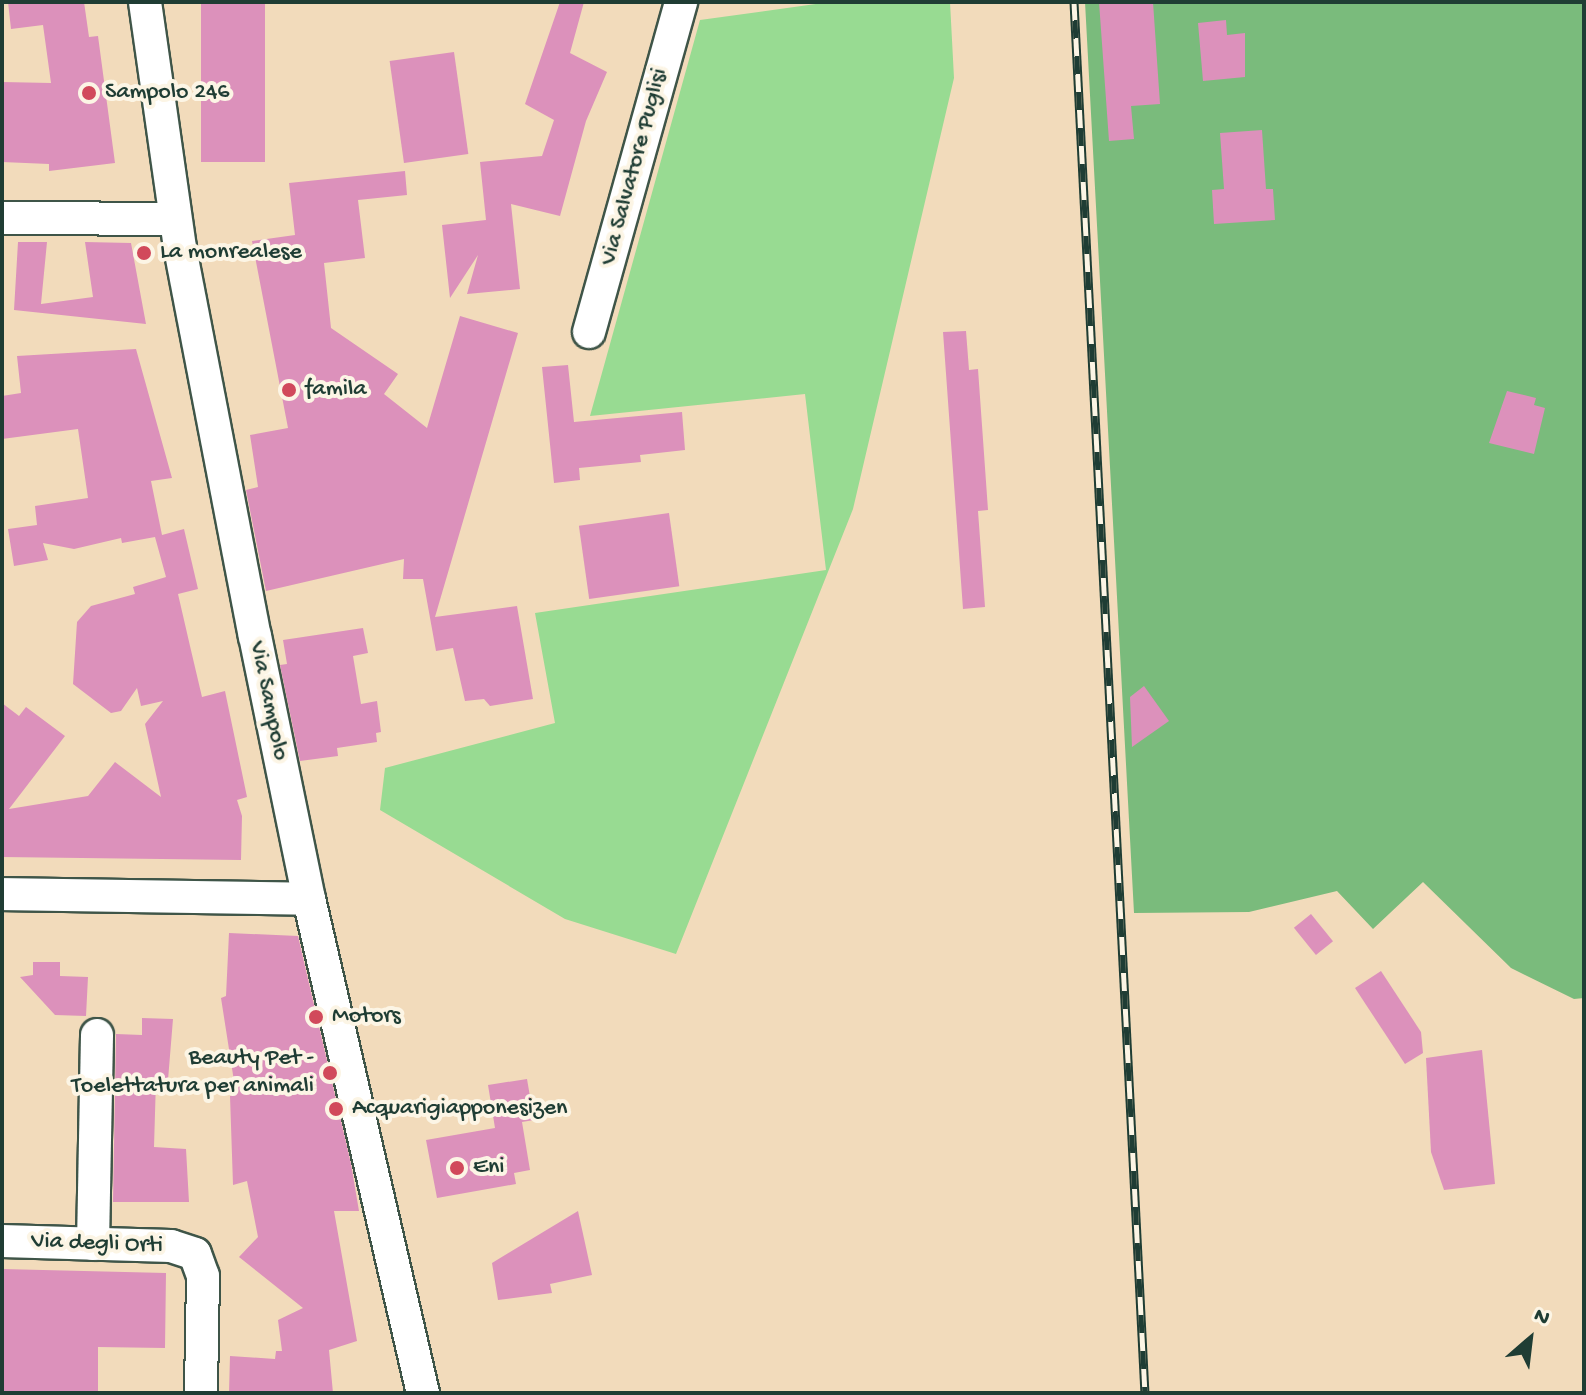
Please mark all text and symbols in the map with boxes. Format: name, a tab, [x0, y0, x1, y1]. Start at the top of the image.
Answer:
street label: Via Salvatore Puglisi	[595, 65, 675, 269]
place label: Sampolo 246	[105, 79, 229, 107]
marker: Sampolo 246	[80, 84, 98, 102]
place label: La monrealese	[160, 239, 302, 267]
marker: La monrealese	[135, 244, 153, 262]
place label: famila	[305, 376, 367, 404]
marker: famila	[280, 381, 298, 399]
street label: Via Sampolo	[241, 639, 295, 763]
place label: Motors	[332, 1003, 401, 1031]
marker: Motors	[307, 1008, 325, 1026]
place label: Beauty Pet - Toelettatura per animali	[72, 1045, 314, 1101]
marker: Beauty Pet - Toelettatura per animali	[321, 1064, 339, 1082]
place label: Acquarigiapponesizen	[352, 1095, 567, 1123]
marker: Acquarigiapponesizen	[327, 1100, 345, 1118]
place label: Eni	[473, 1154, 505, 1182]
marker: Eni	[448, 1159, 466, 1177]
street label: Via degli Orti	[31, 1227, 163, 1261]
north arrow	[1490, 1299, 1570, 1379]
text: N	[1529, 1303, 1554, 1333]

